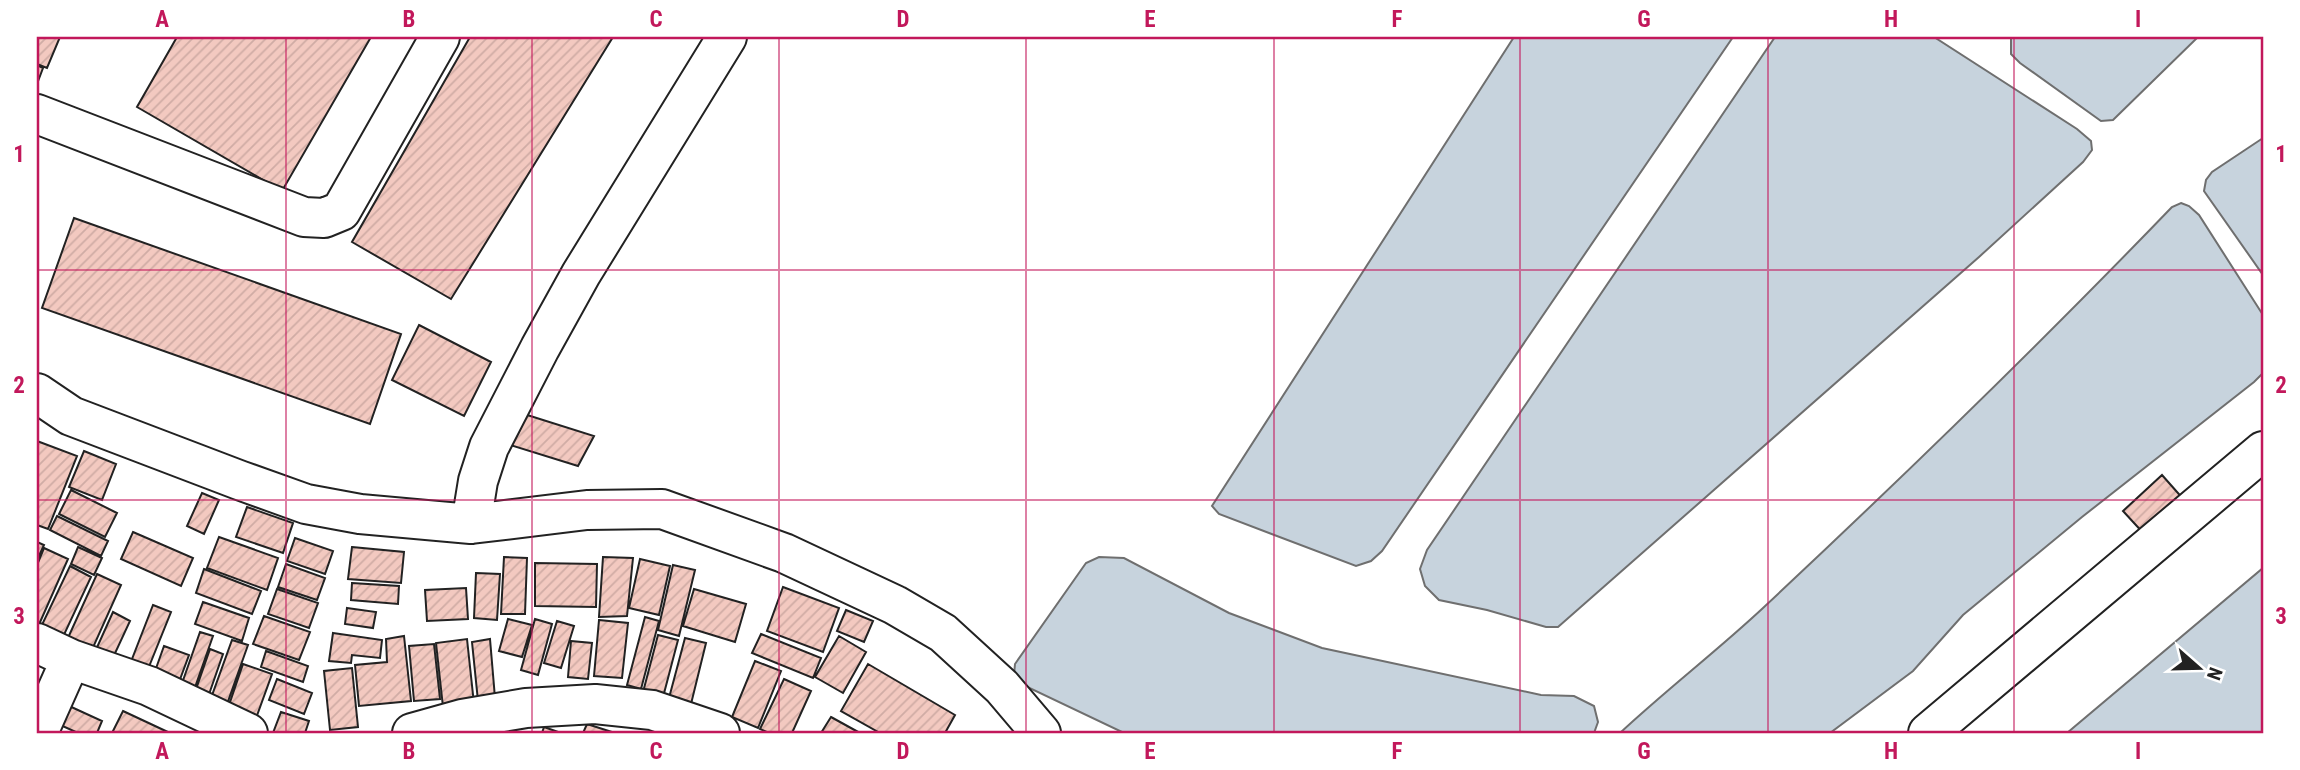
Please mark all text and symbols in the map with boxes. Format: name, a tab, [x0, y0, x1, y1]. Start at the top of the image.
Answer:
text: A	[155, 6, 169, 33]
text: B	[403, 6, 415, 33]
text: C	[649, 6, 663, 33]
text: D	[897, 6, 910, 33]
text: E	[1144, 6, 1156, 33]
text: F	[1392, 6, 1403, 33]
text: G	[1637, 6, 1651, 33]
text: H	[1884, 6, 1898, 33]
text: I	[2135, 6, 2141, 33]
text: 1	[13, 141, 25, 168]
text: 1	[2275, 141, 2287, 168]
text: 2	[13, 372, 25, 399]
text: 2	[2275, 372, 2287, 399]
text: 3	[13, 603, 25, 630]
text: 3	[2275, 603, 2287, 630]
north arrow	[2164, 634, 2234, 704]
text: N	[2202, 664, 2227, 683]
text: A	[155, 738, 169, 765]
text: B	[403, 738, 415, 765]
text: C	[649, 738, 663, 765]
text: D	[897, 738, 910, 765]
text: E	[1144, 738, 1156, 765]
text: F	[1392, 738, 1403, 765]
text: G	[1637, 738, 1651, 765]
text: H	[1884, 738, 1898, 765]
text: I	[2135, 738, 2141, 765]

